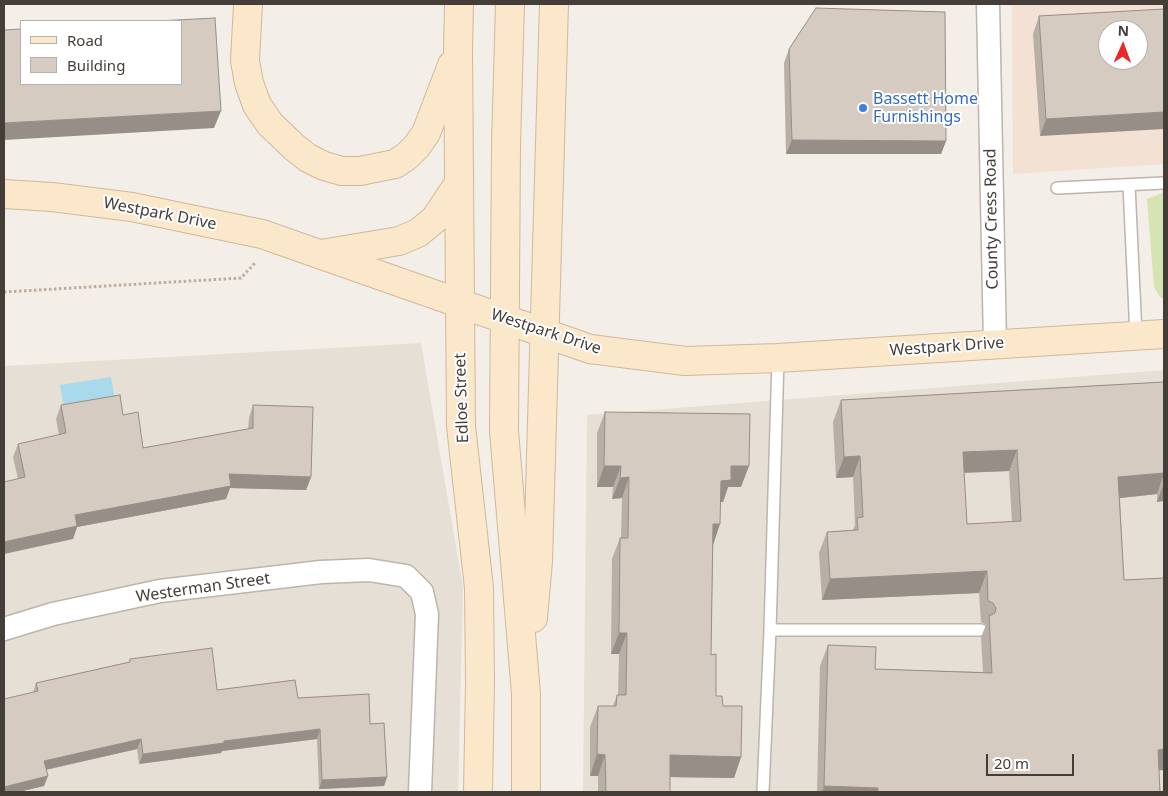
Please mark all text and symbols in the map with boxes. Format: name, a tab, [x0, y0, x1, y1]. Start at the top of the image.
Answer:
legend	[20, 20, 182, 85]
north arrow	[1098, 20, 1148, 70]
text: N	[1117, 21, 1130, 40]
text: Road	[67, 30, 103, 50]
text: Building	[67, 55, 125, 75]
place label: Bassett Home Furnishings	[873, 89, 978, 127]
marker: Bassett Home Furnishings	[857, 102, 869, 114]
street label: County Cress Road	[981, 148, 1003, 290]
street label: Westpark Drive	[102, 194, 218, 234]
street label: Westpark Drive	[488, 305, 604, 359]
street label: Westpark Drive	[889, 333, 1005, 361]
street label: Edloe Street	[451, 352, 473, 444]
street label: Westerman Street	[135, 569, 271, 607]
scale bar	[988, 744, 1076, 776]
text: 20 m	[994, 753, 1029, 773]

